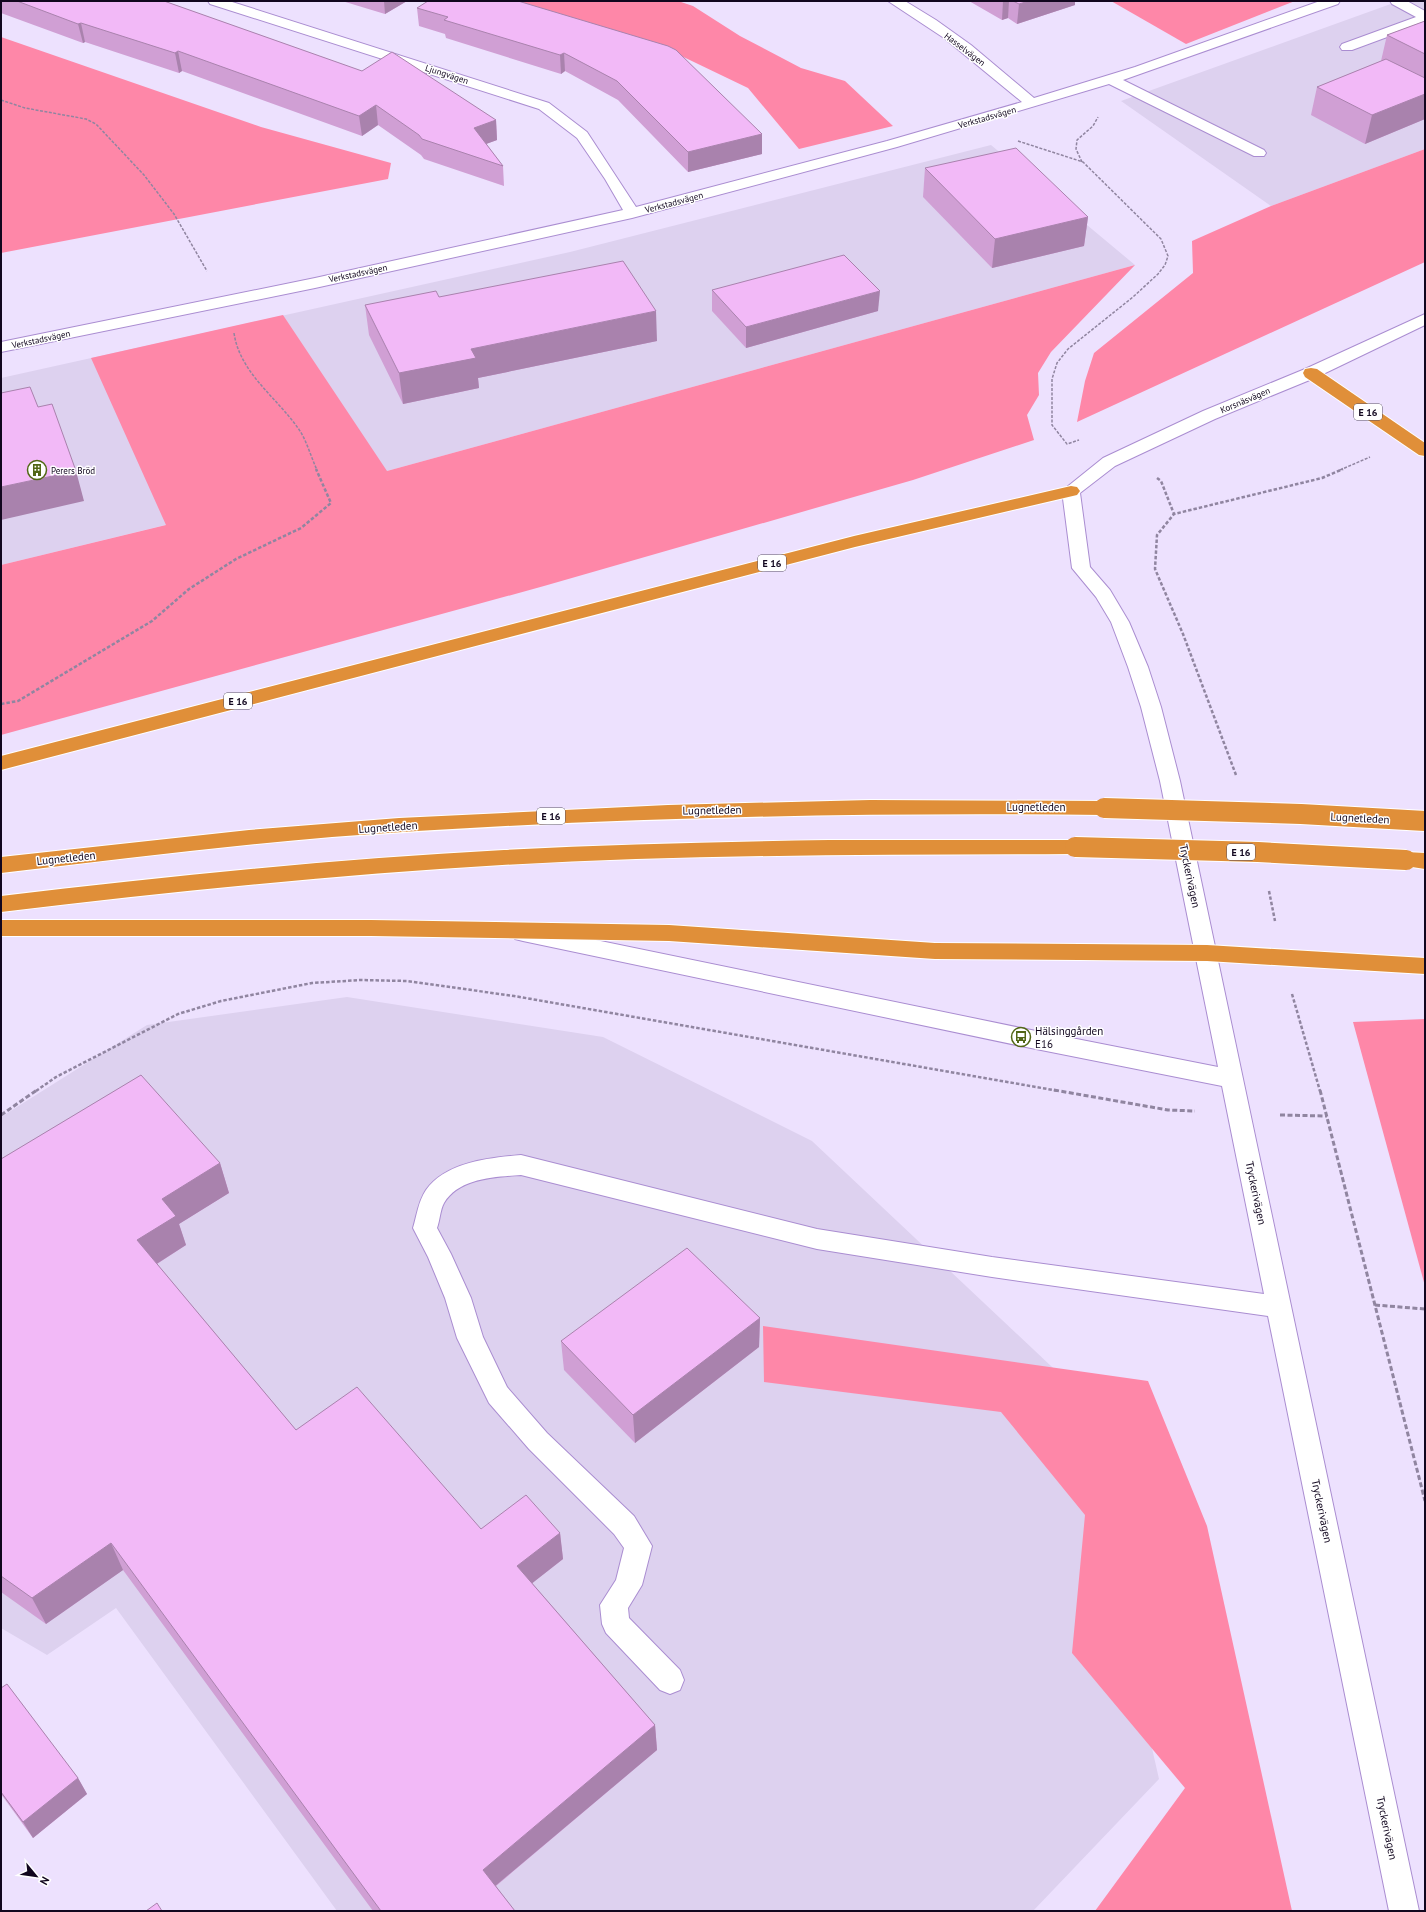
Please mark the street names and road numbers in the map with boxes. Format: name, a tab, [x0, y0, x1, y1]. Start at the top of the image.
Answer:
street label: Hasselvägen	[942, 30, 988, 68]
street label: Ljungvägen	[424, 62, 470, 86]
street label: Verkstadsvägen	[956, 103, 1017, 131]
street label: Verkstadsvägen	[643, 189, 704, 215]
street label: Verkstadsvägen	[327, 261, 388, 285]
street label: Verkstadsvägen	[10, 327, 71, 351]
street label: Korsnäsvägen	[1218, 385, 1272, 415]
road number: E 16	[1354, 404, 1382, 420]
road number: E 16	[758, 555, 786, 571]
road number: E 16	[224, 693, 252, 709]
street label: Lugnetleden	[1007, 800, 1065, 814]
street label: Lugnetleden	[682, 802, 742, 818]
road number: E 16	[537, 808, 565, 824]
street label: Lugnetleden	[1330, 809, 1390, 827]
street label: Lugnetleden	[358, 818, 418, 836]
street label: Tryckerivägen	[1176, 843, 1204, 909]
road number: E 16	[1227, 844, 1255, 860]
street label: Lugnetleden	[36, 848, 96, 868]
street label: Tryckerivägen	[1242, 1160, 1270, 1226]
street label: Tryckerivägen	[1308, 1478, 1336, 1544]
street label: Tryckerivägen	[1373, 1795, 1401, 1861]

